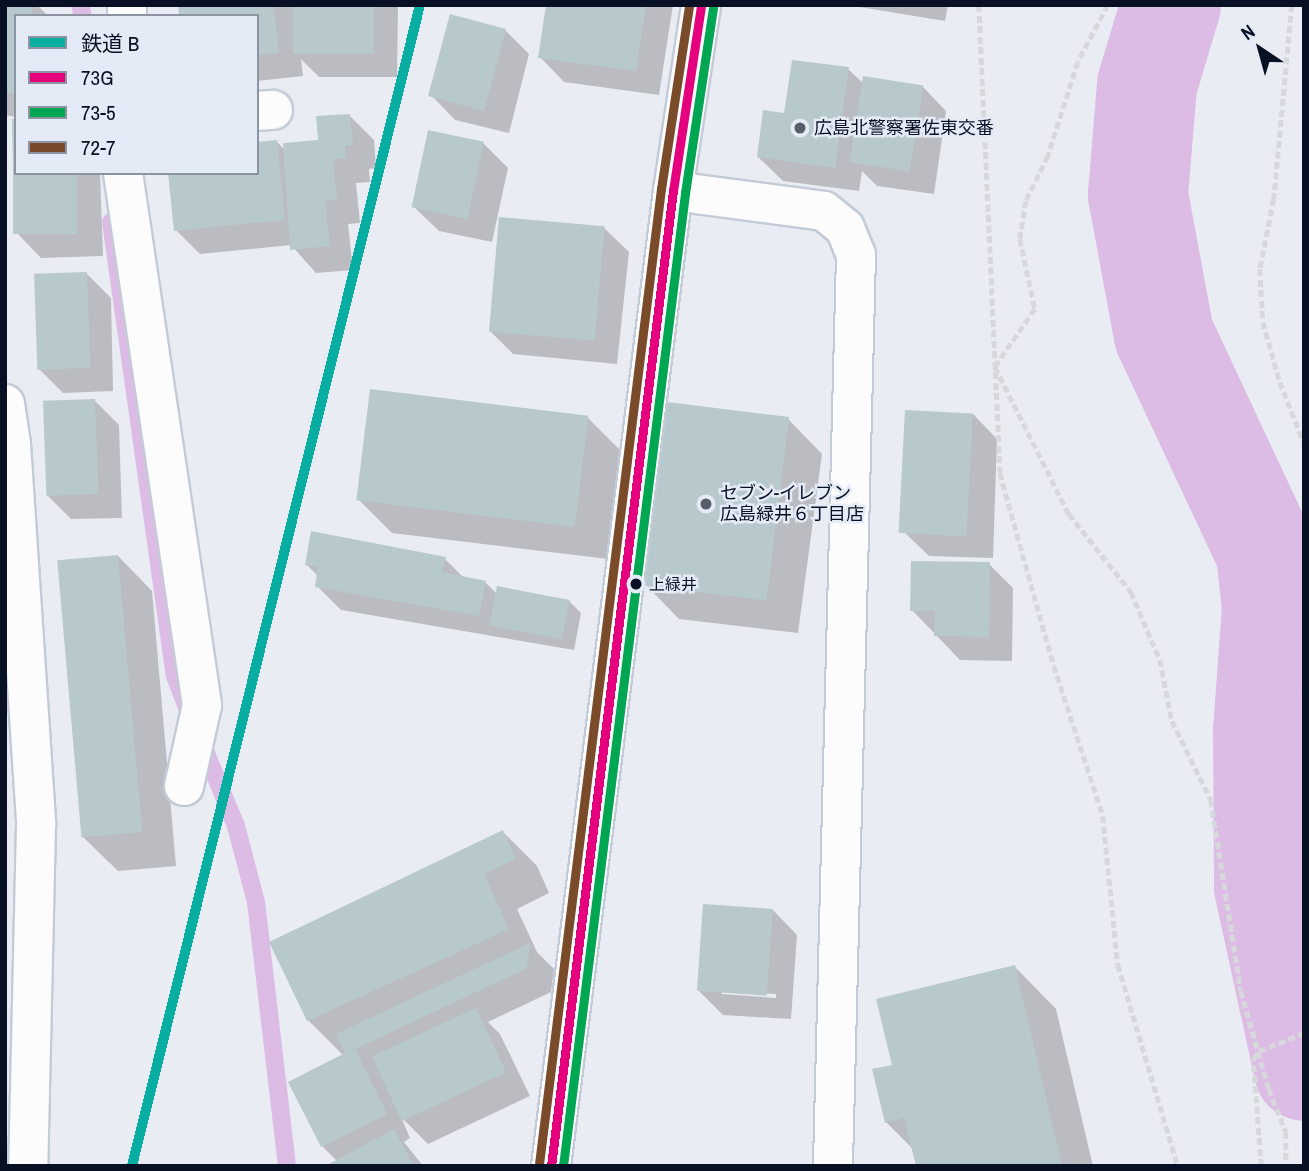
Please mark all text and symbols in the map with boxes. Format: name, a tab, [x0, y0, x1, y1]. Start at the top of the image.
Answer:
legend	[14, 14, 259, 175]
north arrow	[1225, 14, 1295, 84]
text: N	[1235, 18, 1260, 46]
text: 鉄道 B	[81, 29, 139, 58]
text: 73G	[81, 63, 114, 92]
text: 73-5	[81, 98, 115, 127]
place label: 広島北警察署佐東交番	[814, 117, 994, 139]
marker: 広島北警察署佐東交番	[792, 120, 808, 136]
text: 72-7	[81, 133, 115, 162]
place label: セブン‐イレブン 広島緑井６丁目店	[720, 483, 864, 526]
marker: セブン‐イレブン 広島緑井６丁目店	[698, 496, 714, 512]
place label: 上緑井	[649, 574, 697, 594]
marker: 上緑井	[629, 577, 643, 591]

